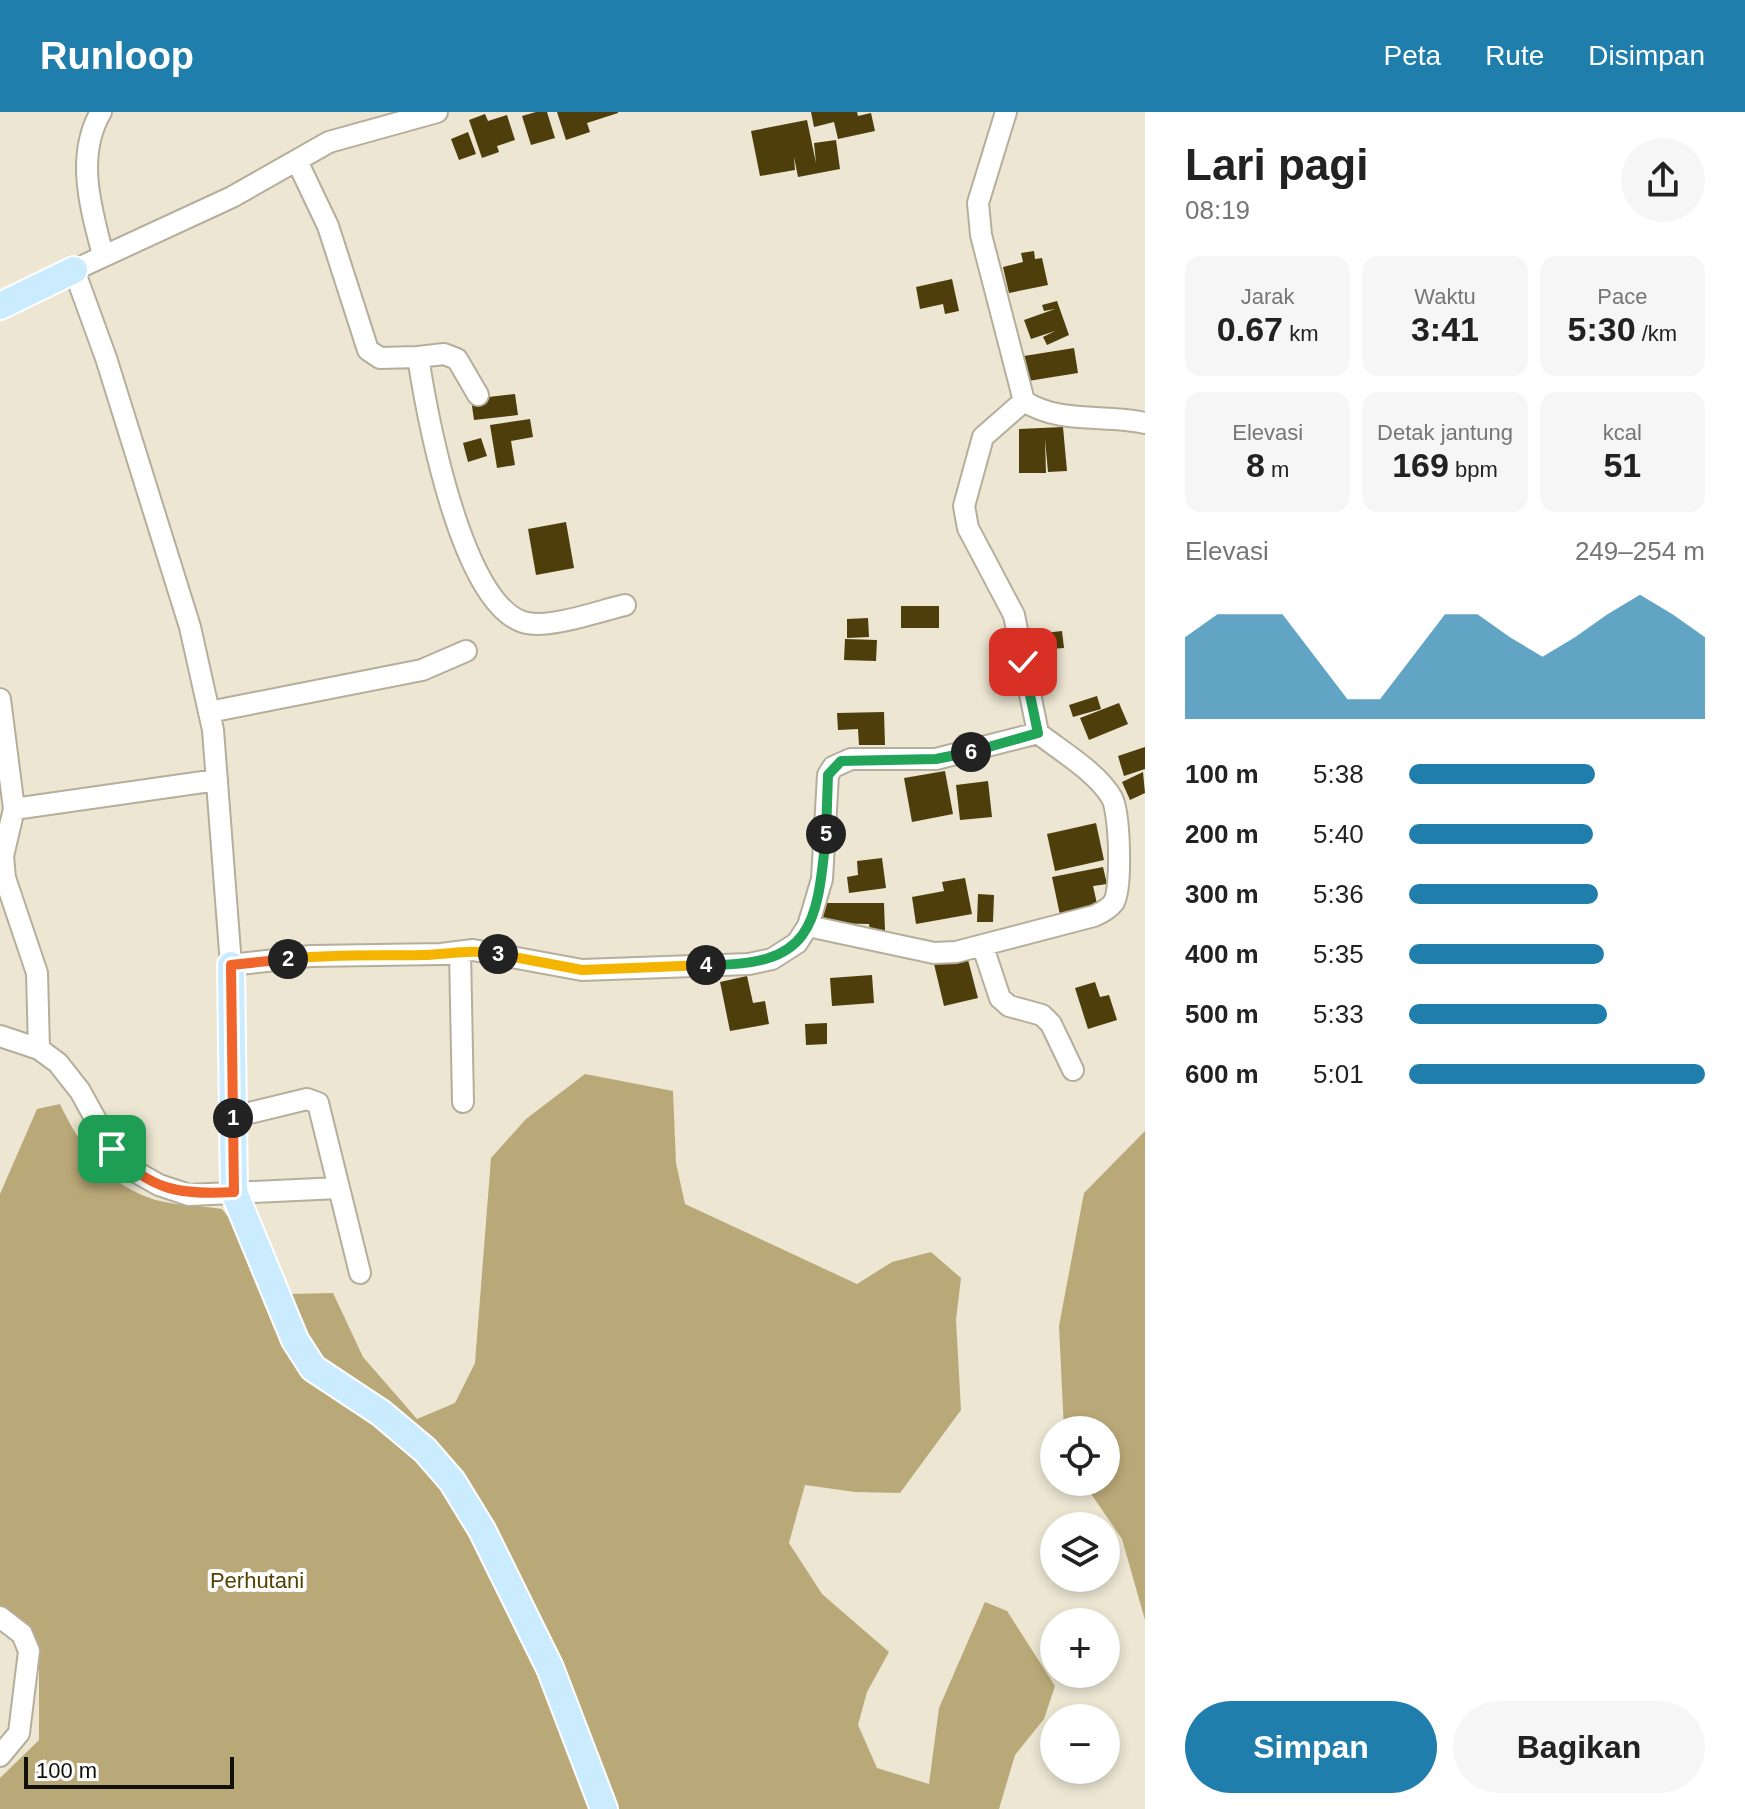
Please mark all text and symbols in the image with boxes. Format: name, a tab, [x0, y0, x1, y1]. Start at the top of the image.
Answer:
text: Runloop	[40, 35, 194, 77]
text: Peta	[1384, 40, 1441, 71]
text: Rute	[1485, 40, 1544, 71]
text: Disimpan	[1588, 40, 1705, 71]
button: share	[1621, 138, 1705, 222]
text: Lari pagi	[1185, 140, 1368, 189]
text: 08:19	[1185, 195, 1250, 225]
text: Jarak	[1241, 284, 1295, 309]
text: Waktu	[1414, 284, 1476, 309]
text: Pace	[1597, 284, 1647, 309]
text: 0.67	[1217, 310, 1283, 348]
text: 3:41	[1411, 310, 1479, 348]
text: 5:30	[1568, 310, 1636, 348]
text: km	[1283, 321, 1318, 346]
text: /km	[1636, 321, 1677, 346]
text: Elevasi	[1232, 420, 1303, 445]
text: Detak jantung	[1377, 420, 1513, 445]
text: kcal	[1603, 420, 1642, 445]
text: 8	[1246, 446, 1265, 484]
text: 169	[1392, 446, 1449, 484]
text: 51	[1603, 446, 1641, 484]
text: m	[1265, 457, 1289, 482]
text: bpm	[1449, 457, 1498, 482]
text: Elevasi	[1185, 536, 1269, 566]
text: 249–254 m	[1575, 536, 1705, 566]
pin	[989, 628, 1057, 696]
icon: check	[1001, 640, 1045, 684]
pin: 6	[951, 732, 991, 772]
text: 6	[965, 739, 977, 764]
text: 100 m	[1185, 759, 1259, 789]
text: 5:38	[1313, 759, 1364, 789]
pin: 5	[806, 814, 846, 854]
text: 200 m	[1185, 819, 1259, 849]
text: 5:40	[1313, 819, 1364, 849]
text: 5	[820, 821, 832, 846]
text: 300 m	[1185, 879, 1259, 909]
text: 5:36	[1313, 879, 1364, 909]
pin: 3	[478, 934, 518, 974]
pin: 2	[268, 939, 308, 979]
text: 400 m	[1185, 939, 1259, 969]
text: 5:35	[1313, 939, 1364, 969]
text: 3	[492, 941, 504, 966]
pin: 4	[686, 945, 726, 985]
text: 2	[282, 946, 294, 971]
text: 4	[700, 952, 712, 977]
text: 500 m	[1185, 999, 1259, 1029]
text: 5:33	[1313, 999, 1364, 1029]
text: 600 m	[1185, 1059, 1259, 1089]
text: 5:01	[1313, 1059, 1364, 1089]
pin: 1	[213, 1098, 253, 1138]
text: 1	[227, 1105, 239, 1130]
pin	[78, 1115, 146, 1183]
icon: arrive	[90, 1127, 134, 1171]
map controls	[1040, 1416, 1120, 1784]
button: locate	[1040, 1416, 1120, 1496]
button: layers	[1040, 1512, 1120, 1592]
park label: Perhutani	[210, 1568, 304, 1593]
button: +	[1040, 1608, 1120, 1688]
button: Simpan	[1185, 1701, 1437, 1793]
button: Bagikan	[1453, 1701, 1705, 1793]
button: −	[1040, 1704, 1120, 1784]
scale bar	[24, 1753, 234, 1789]
text: 100 m	[36, 1758, 97, 1783]

